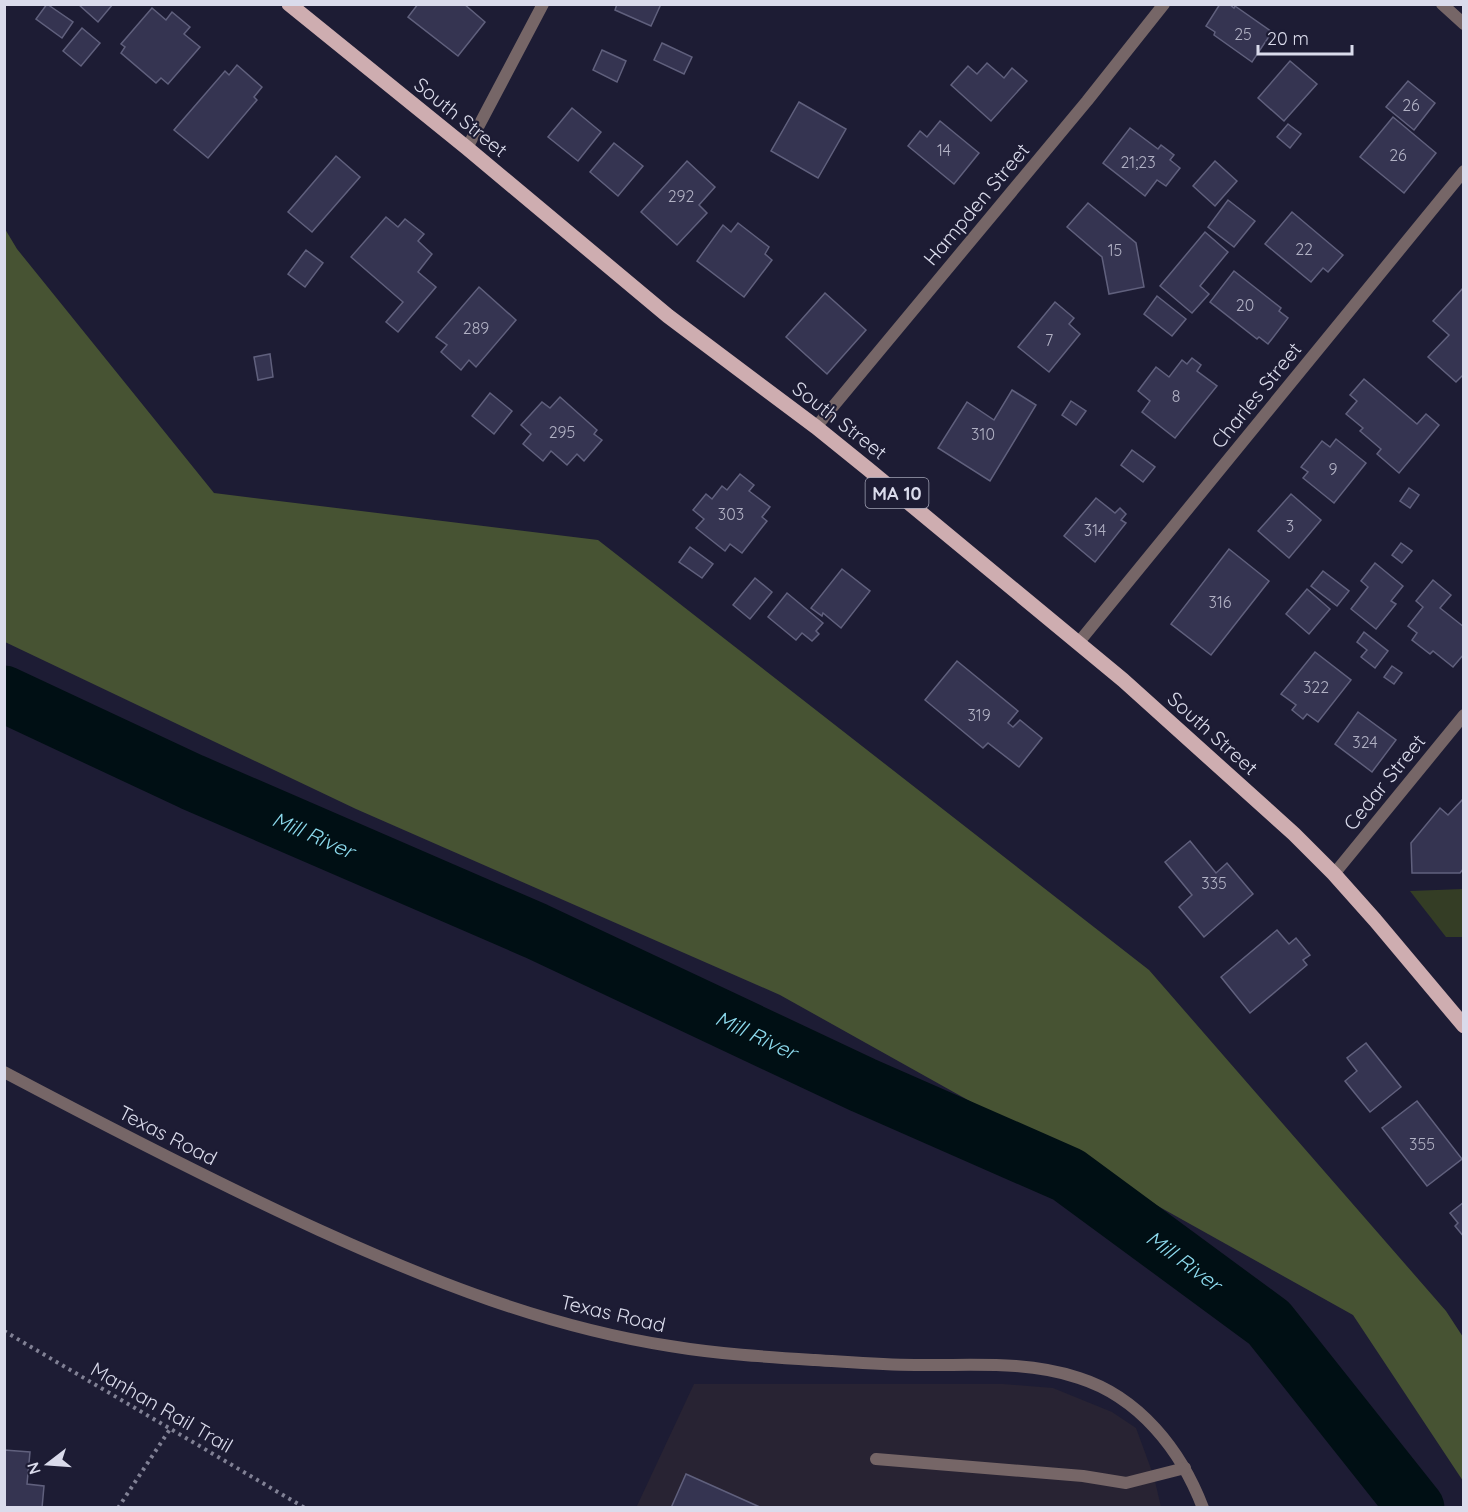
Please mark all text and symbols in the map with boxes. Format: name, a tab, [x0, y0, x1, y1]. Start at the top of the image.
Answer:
scale bar	[1258, 18, 1352, 56]
house number: 25	[1234, 24, 1252, 44]
text: 20 m	[1267, 27, 1309, 50]
street label: South Street	[409, 72, 513, 162]
house number: 26	[1402, 95, 1420, 115]
street label: Hampden Street	[918, 138, 1035, 270]
house number: 14	[937, 140, 951, 160]
house number: 26	[1389, 145, 1407, 165]
house number: 21;23	[1120, 152, 1156, 172]
house number: 292	[668, 186, 694, 206]
house number: 22	[1295, 239, 1313, 259]
house number: 15	[1108, 240, 1122, 260]
house number: 20	[1236, 295, 1254, 315]
house number: 289	[463, 318, 489, 338]
house number: 7	[1045, 330, 1053, 350]
street label: Charles Street	[1206, 337, 1307, 453]
street label: South Street	[788, 375, 892, 465]
house number: 8	[1172, 386, 1180, 406]
house number: 295	[549, 422, 575, 442]
house number: 310	[971, 424, 995, 444]
house number: 9	[1329, 459, 1338, 479]
road number: MA 10	[866, 478, 928, 508]
house number: 303	[718, 504, 744, 524]
house number: 3	[1286, 516, 1294, 536]
house number: 314	[1084, 520, 1106, 540]
house number: 316	[1209, 592, 1232, 612]
house number: 322	[1303, 677, 1329, 697]
street label: South Street	[1163, 686, 1263, 780]
house number: 319	[967, 705, 991, 725]
street label: Cedar Street	[1338, 729, 1430, 835]
house number: 324	[1352, 732, 1378, 752]
water label: Mill River	[268, 805, 361, 865]
house number: 335	[1201, 873, 1227, 893]
water label: Mill River	[712, 1004, 804, 1066]
street label: Texas Road	[115, 1100, 221, 1170]
house number: 355	[1409, 1134, 1435, 1154]
water label: Mill River	[1141, 1224, 1229, 1298]
street label: Texas Road	[558, 1289, 668, 1337]
street label: Manhan Rail Trail	[86, 1356, 238, 1458]
north arrow	[18, 1434, 78, 1494]
text: N	[22, 1460, 45, 1477]

